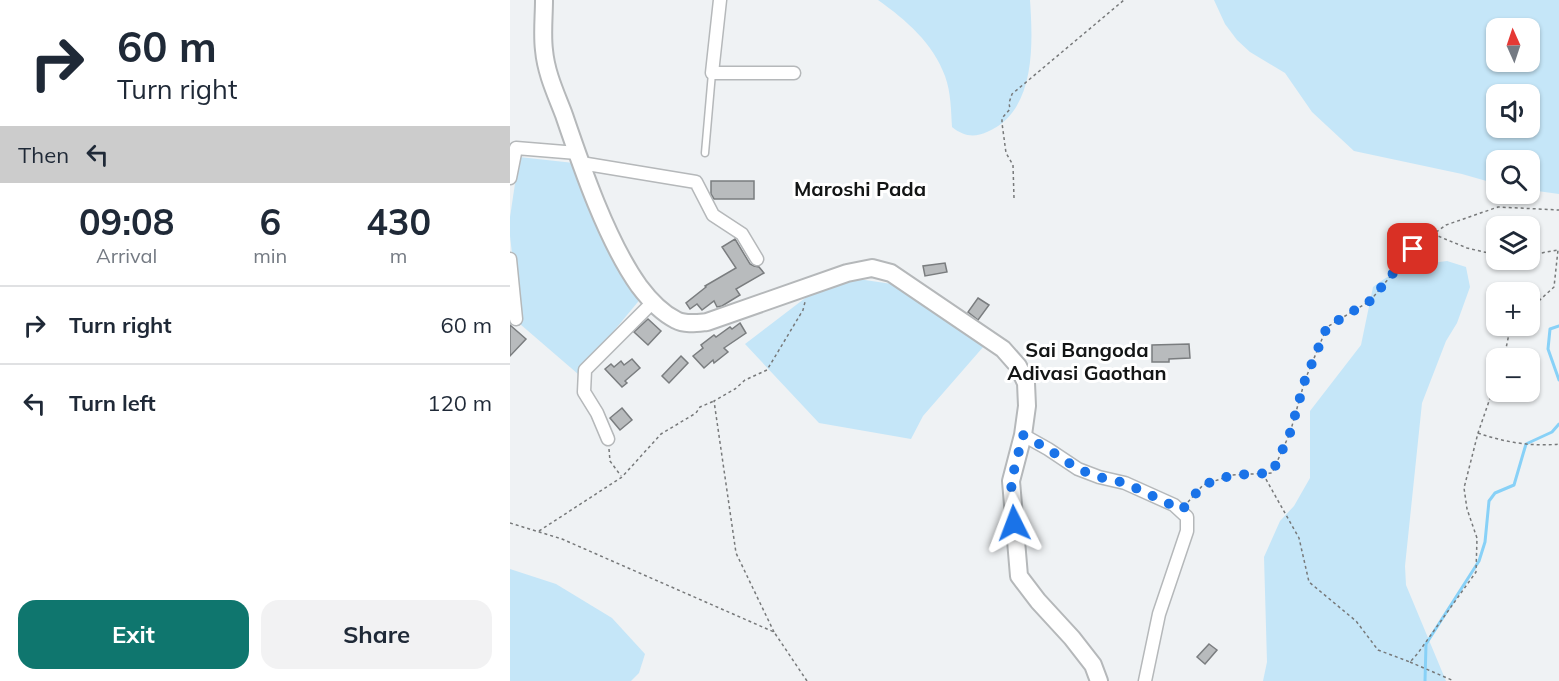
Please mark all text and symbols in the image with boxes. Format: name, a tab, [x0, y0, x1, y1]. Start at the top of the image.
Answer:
north arrow	[1486, 18, 1540, 72]
map controls	[1486, 18, 1540, 402]
text: 60 m	[117, 20, 217, 73]
icon: right	[18, 24, 96, 102]
text: Turn right	[117, 72, 237, 106]
button: sound	[1486, 84, 1540, 138]
icon: left	[81, 138, 114, 171]
text: Then	[18, 141, 69, 169]
button: search	[1486, 150, 1540, 204]
district label: Maroshi Pada	[794, 176, 926, 201]
text: 09:08	[79, 199, 174, 244]
text: 6	[259, 199, 281, 244]
text: 430	[366, 199, 431, 244]
button: layers	[1486, 216, 1540, 270]
pin	[1387, 223, 1438, 274]
icon: arrive	[1396, 232, 1429, 265]
text: Arrival	[96, 243, 157, 268]
text: min	[253, 243, 287, 268]
text: m	[390, 243, 407, 268]
button: +	[1486, 282, 1540, 336]
icon: right	[18, 309, 51, 342]
text: Turn right	[69, 311, 172, 339]
text: 60 m	[441, 311, 492, 339]
district label: Sai Bangoda Adivasi Gaothan	[1007, 337, 1167, 385]
button: −	[1486, 348, 1540, 402]
icon: left	[18, 387, 51, 420]
text: Turn left	[69, 389, 156, 417]
text: 120 m	[427, 389, 492, 417]
position arrow	[982, 491, 1046, 555]
button: Exit	[18, 600, 249, 669]
button: Share	[261, 600, 492, 669]

